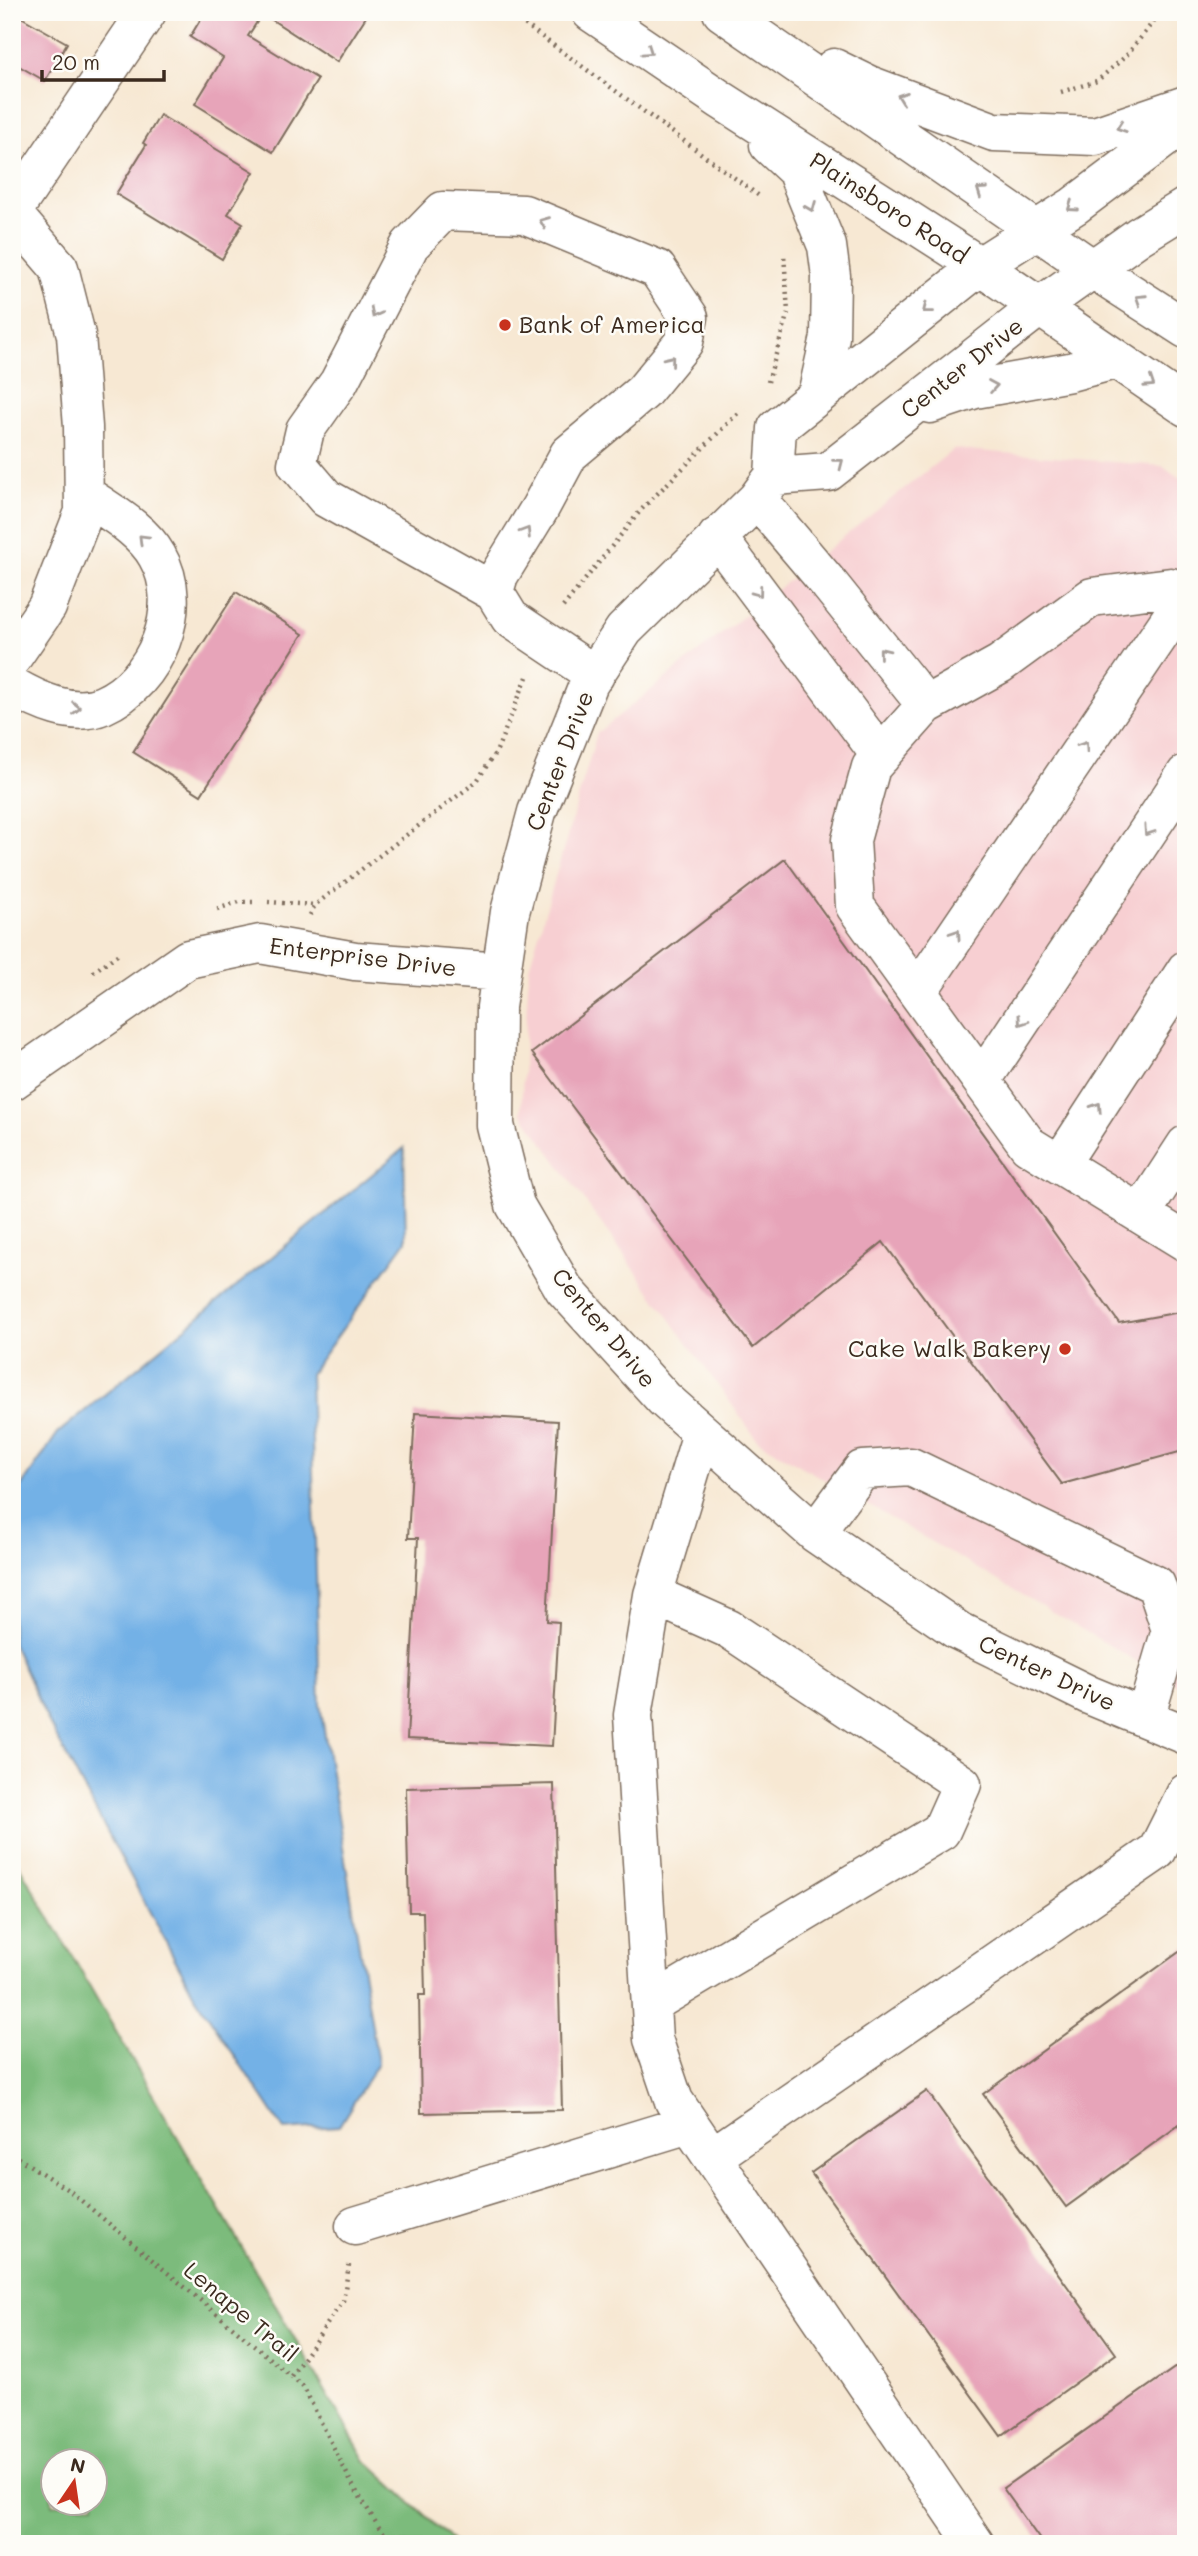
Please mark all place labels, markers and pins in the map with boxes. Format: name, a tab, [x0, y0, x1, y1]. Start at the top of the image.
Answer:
place label: Bank of America	[519, 309, 705, 339]
marker: Bank of America	[497, 317, 513, 333]
place label: Cake Walk Bakery	[848, 1333, 1051, 1363]
marker: Cake Walk Bakery	[1057, 1341, 1073, 1357]

